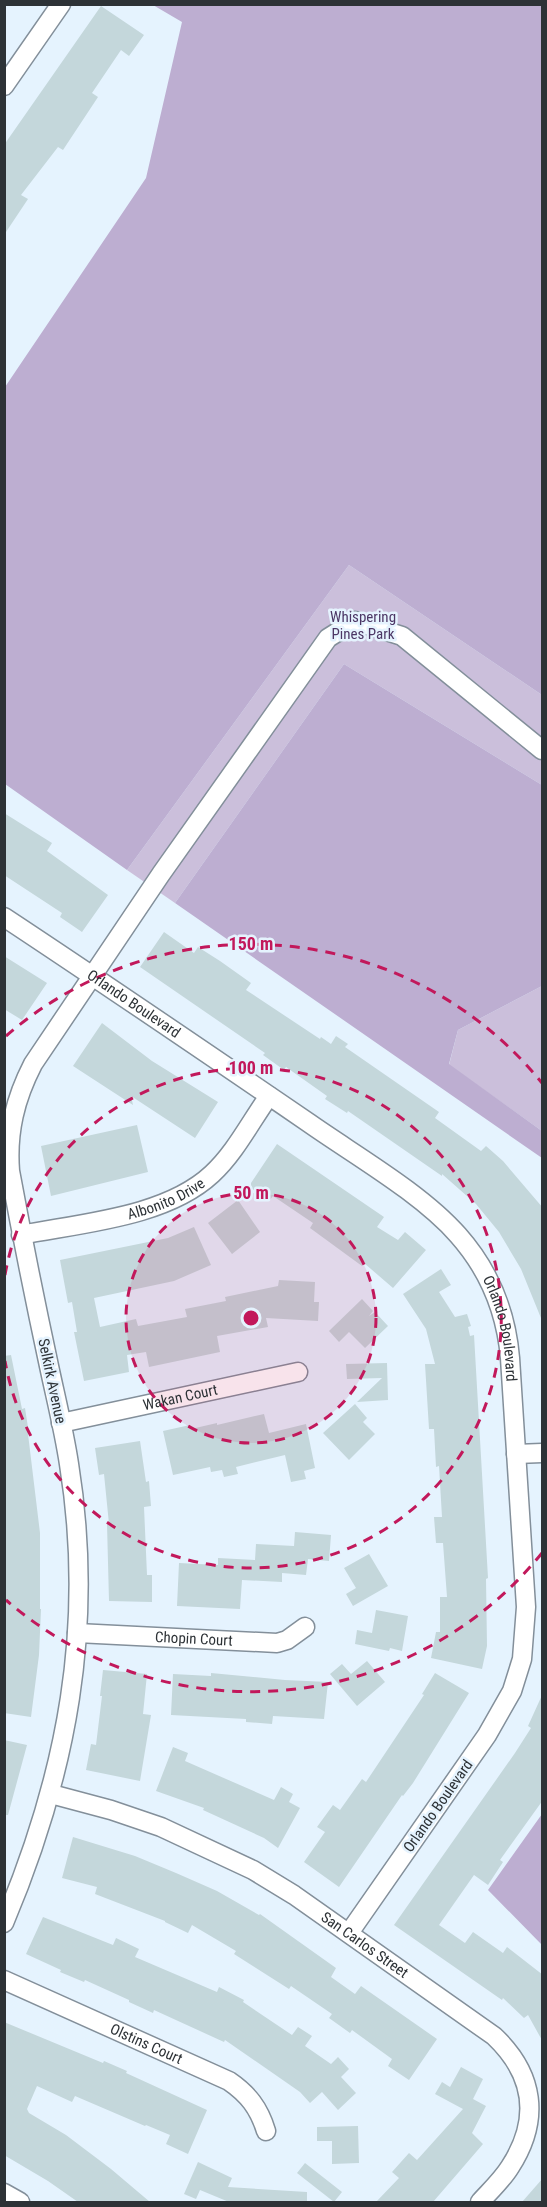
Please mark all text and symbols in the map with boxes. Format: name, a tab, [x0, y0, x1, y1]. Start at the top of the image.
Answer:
park label: Whispering Pines Park	[330, 608, 396, 643]
text: 150 m	[229, 933, 273, 954]
street label: Orlando Boulevard	[84, 966, 184, 1042]
text: 100 m	[229, 1057, 273, 1078]
street label: Albonito Drive	[125, 1174, 208, 1223]
text: 50 m	[233, 1182, 269, 1203]
street label: Orlando Boulevard	[479, 1273, 520, 1382]
centre of rings	[241, 1308, 261, 1328]
street label: Selkirk Avenue	[34, 1337, 70, 1425]
street label: Wakan Court	[141, 1381, 219, 1414]
street label: Chopin Court	[155, 1628, 233, 1650]
street label: Orlando Boulevard	[399, 1756, 477, 1856]
street label: San Carlos Street	[318, 1908, 412, 1982]
street label: Olstins Court	[107, 2020, 185, 2068]

